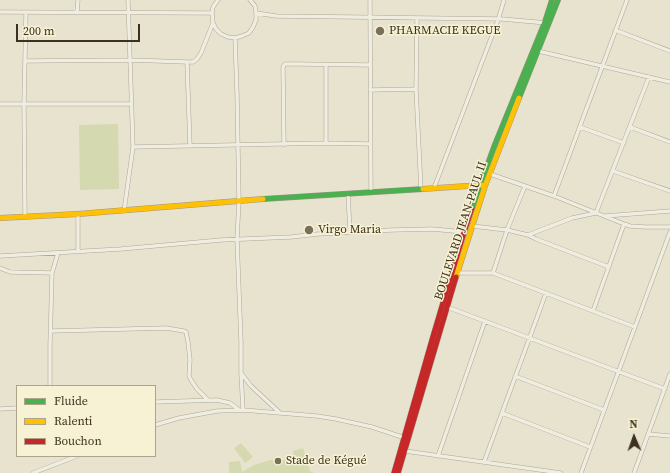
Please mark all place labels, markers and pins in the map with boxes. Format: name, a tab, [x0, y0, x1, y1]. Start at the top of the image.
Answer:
place label: PHARMACIE KEGUE	[389, 24, 500, 38]
marker: PHARMACIE KEGUE	[374, 25, 386, 37]
place label: Virgo Maria	[318, 223, 381, 237]
marker: Virgo Maria	[303, 224, 315, 236]
place label: Stade de Kégué	[286, 454, 367, 468]
marker: Stade de Kégué	[273, 456, 283, 466]

